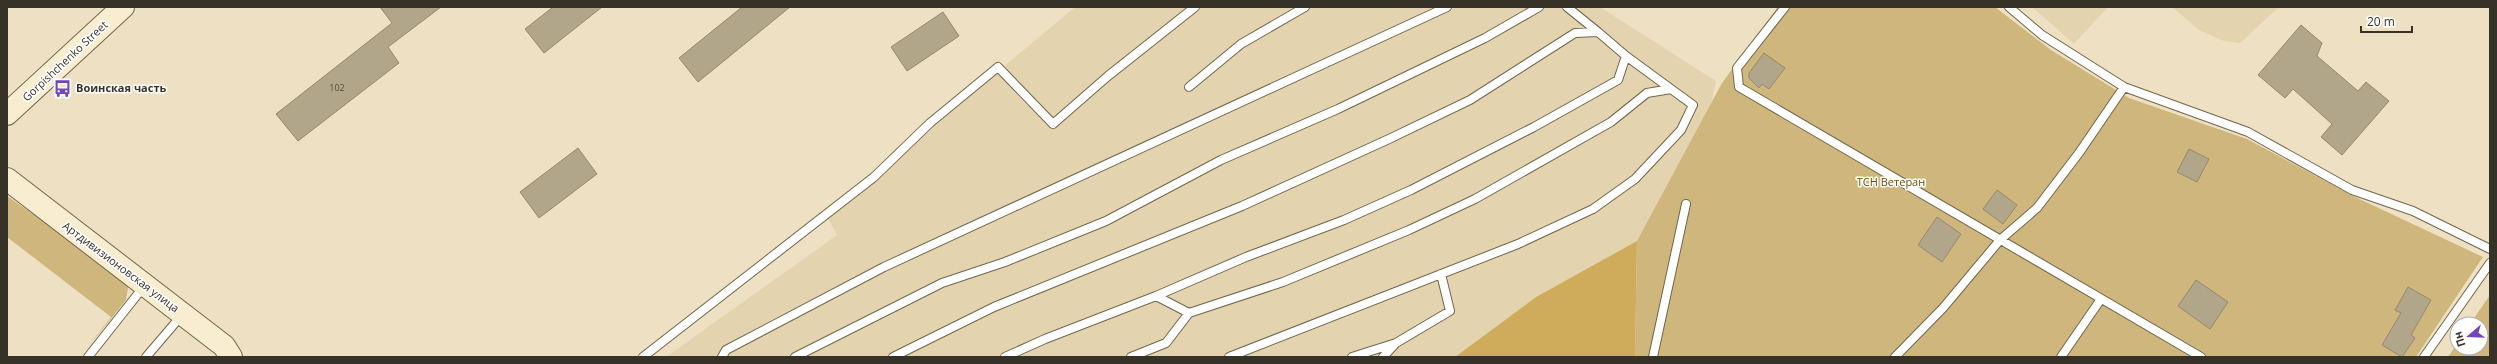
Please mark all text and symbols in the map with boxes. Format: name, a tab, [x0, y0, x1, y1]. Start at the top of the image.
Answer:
scale bar	[2361, 8, 2412, 34]
text: 20 m	[2367, 13, 2395, 30]
street label: Gorpishchenko Street	[19, 17, 111, 104]
bus stop icon: Воинская часть	[53, 78, 73, 98]
place label: Воинская часть	[76, 80, 166, 95]
house number: 102	[329, 81, 345, 94]
park label: ТСН Ветеран	[1857, 174, 1925, 189]
street label: Артдивизионовская улица	[60, 218, 183, 315]
north arrow	[2449, 316, 2489, 356]
text: Пн	[2449, 330, 2469, 349]

